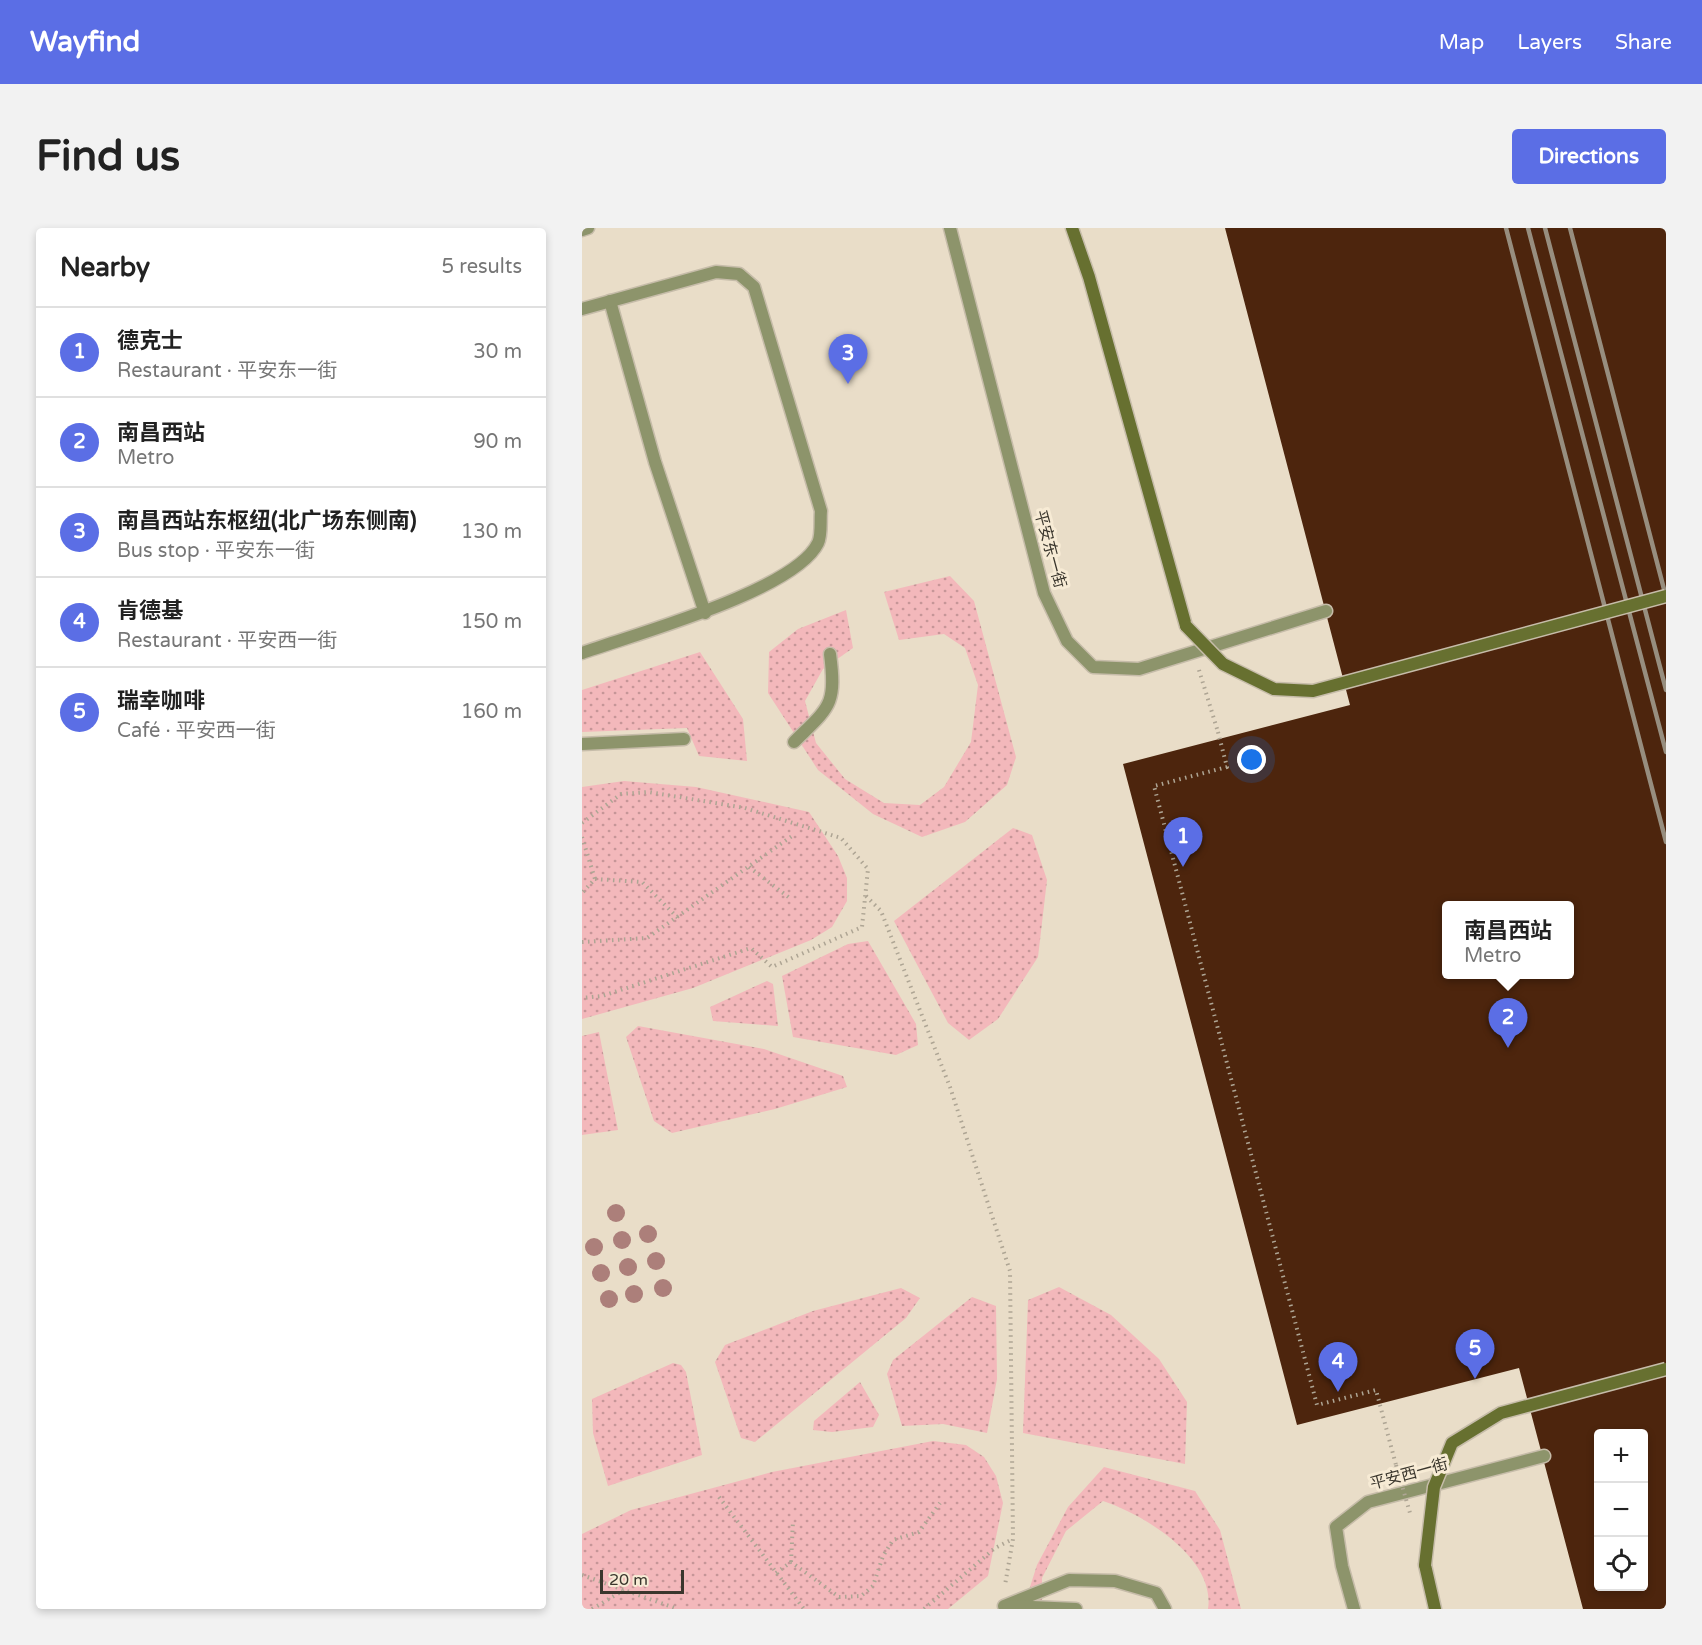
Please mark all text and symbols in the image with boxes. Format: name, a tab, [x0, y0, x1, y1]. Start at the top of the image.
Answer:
text: Wayfind	[30, 25, 140, 59]
text: Map	[1439, 30, 1484, 55]
text: Layers	[1517, 30, 1582, 55]
text: Share	[1615, 30, 1672, 55]
button: Directions	[1512, 129, 1666, 184]
text: Find us	[36, 131, 180, 182]
text: Nearby	[60, 252, 150, 283]
text: 5 results	[442, 255, 522, 279]
text: 德克士	[117, 328, 183, 354]
pin: 3	[828, 334, 868, 384]
text: 1	[73, 340, 86, 364]
text: 30 m	[473, 340, 522, 364]
text: Restaurant · 平安东一街	[117, 359, 337, 383]
text: 南昌西站	[117, 420, 205, 446]
text: 2	[73, 430, 86, 454]
text: 90 m	[473, 430, 522, 454]
text: Metro	[117, 446, 175, 470]
text: 南昌西站东枢纽(北广场东侧南)	[117, 508, 417, 534]
street label: 平安东一街	[1030, 508, 1070, 590]
text: 3	[73, 520, 86, 544]
text: 130 m	[461, 520, 522, 544]
text: Bus stop · 平安东一街	[117, 539, 315, 563]
text: 肯德基	[117, 598, 183, 624]
text: 4	[73, 610, 86, 634]
text: 150 m	[461, 610, 522, 634]
text: Restaurant · 平安西一街	[117, 629, 337, 653]
text: 瑞幸咖啡	[117, 688, 205, 714]
text: 5	[73, 700, 86, 724]
text: 160 m	[461, 700, 522, 724]
text: Café · 平安西一街	[117, 719, 276, 743]
your location	[1237, 745, 1266, 774]
pin: 1	[1164, 818, 1202, 867]
popup	[1442, 901, 1574, 979]
text: 南昌西站	[1464, 918, 1552, 944]
text: Metro	[1464, 944, 1522, 968]
pin: 2	[1488, 998, 1528, 1048]
pin: 5	[1456, 1330, 1494, 1379]
pin: 4	[1318, 1342, 1358, 1392]
map controls	[1594, 1429, 1648, 1591]
button: +	[1594, 1429, 1648, 1483]
street label: 平安西一街	[1368, 1454, 1450, 1494]
button: −	[1594, 1483, 1648, 1537]
button: locate	[1594, 1537, 1648, 1591]
scale bar	[600, 1567, 684, 1594]
text: 20 m	[609, 1570, 648, 1590]

